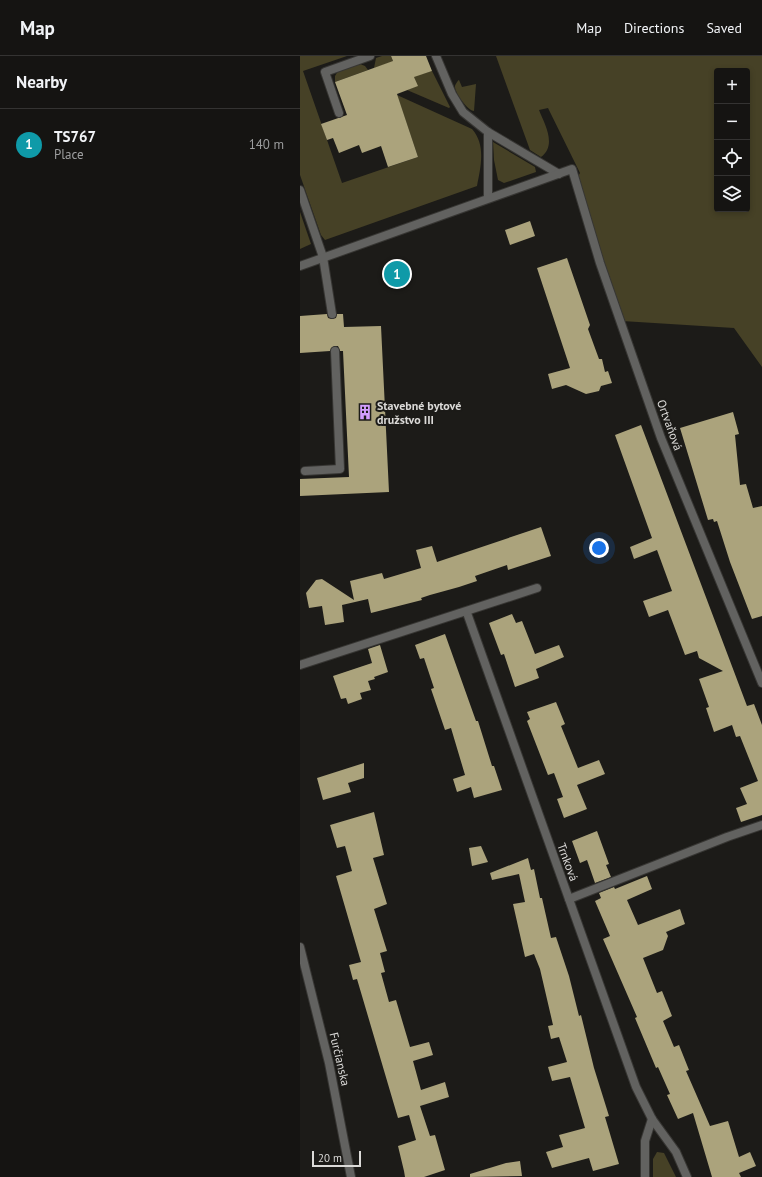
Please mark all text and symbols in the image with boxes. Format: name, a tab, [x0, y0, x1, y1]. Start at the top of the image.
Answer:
text: Map	[20, 16, 55, 40]
text: Map	[576, 19, 602, 37]
text: Directions	[624, 19, 684, 37]
text: Saved	[706, 19, 742, 37]
map controls	[714, 68, 750, 212]
button: +	[714, 68, 750, 104]
text: Nearby	[16, 71, 67, 93]
button: −	[714, 104, 750, 140]
text: TS767	[54, 127, 96, 146]
text: 1	[25, 136, 33, 153]
text: 140 m	[249, 136, 284, 153]
button: locate	[714, 140, 750, 176]
text: Place	[54, 146, 84, 163]
button: layers	[714, 176, 750, 212]
pin: 1	[384, 259, 410, 289]
place label: Stavebné bytové družstvo III	[377, 398, 461, 427]
street label: Ortvaňová	[654, 398, 686, 453]
building icon: Stavebné bytové družstvo III	[356, 403, 374, 421]
your location	[589, 538, 609, 558]
street label: Trnková	[554, 841, 582, 883]
street label: Furčianska	[327, 1031, 353, 1087]
scale bar	[312, 1149, 361, 1168]
text: 20 m	[318, 1151, 342, 1165]

